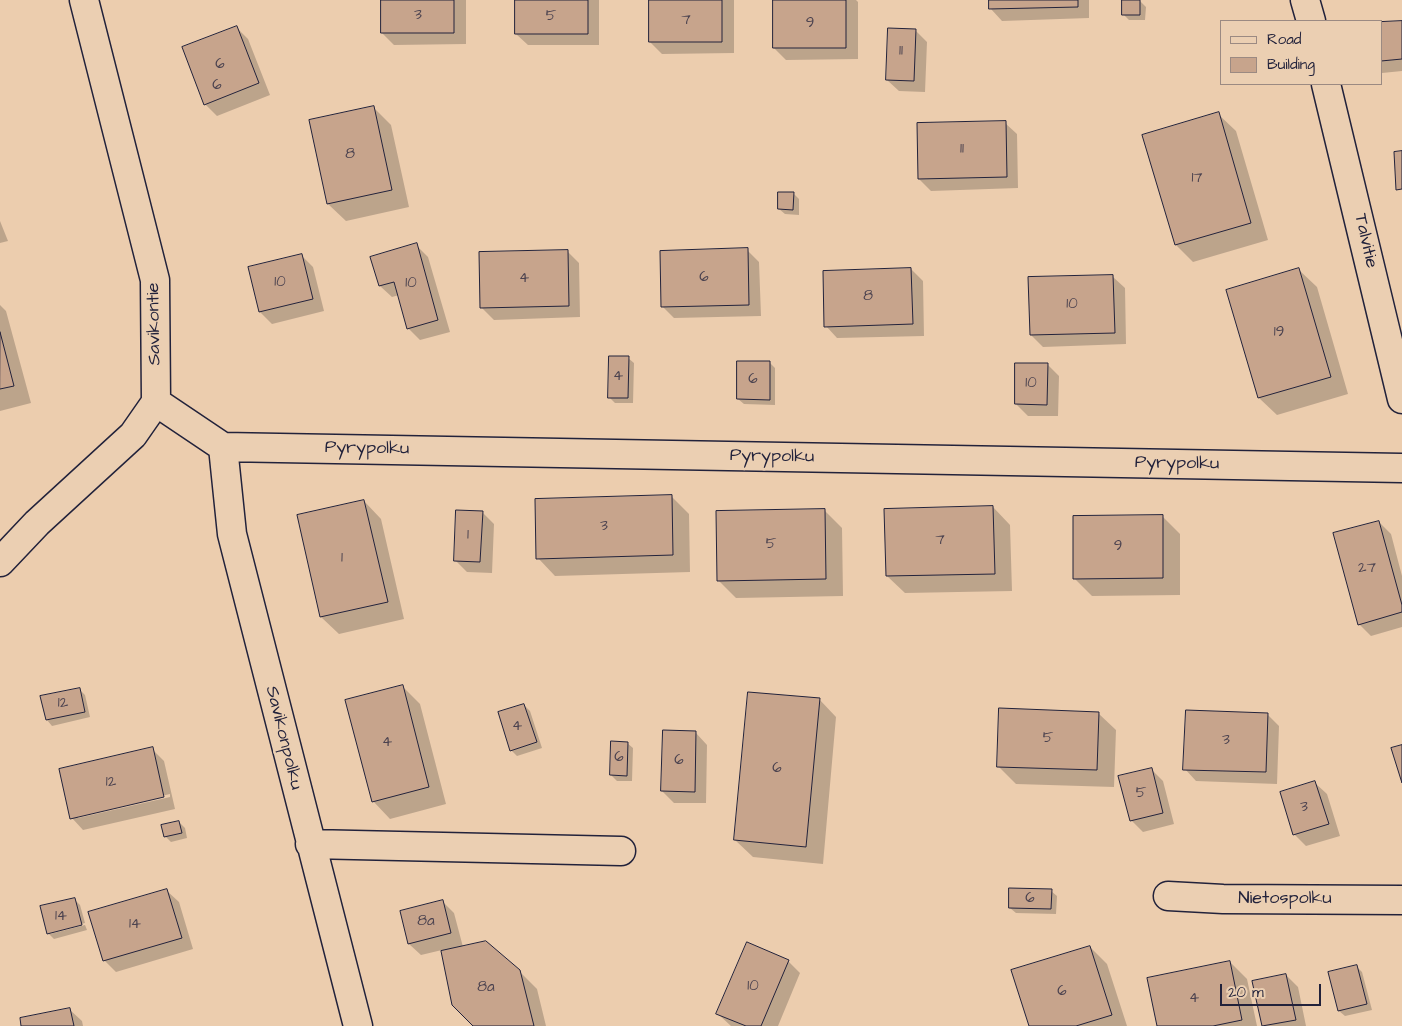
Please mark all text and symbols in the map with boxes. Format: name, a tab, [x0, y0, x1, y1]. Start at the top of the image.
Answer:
house number: 3	[414, 7, 422, 25]
house number: 5	[546, 8, 556, 26]
house number: 7	[681, 12, 691, 30]
house number: 9	[806, 15, 814, 33]
legend	[1220, 20, 1382, 85]
text: Road	[1267, 29, 1301, 50]
house number: 11	[899, 43, 903, 61]
text: Building	[1267, 54, 1315, 75]
house number: 6	[215, 56, 225, 74]
house number: 6	[212, 77, 222, 95]
house number: 11	[960, 141, 964, 159]
house number: 8	[345, 146, 355, 164]
house number: 17	[1191, 170, 1203, 188]
street label: Talvitie	[1348, 212, 1382, 270]
house number: 6	[699, 269, 709, 287]
house number: 4	[519, 270, 529, 288]
house number: 10	[274, 274, 286, 292]
house number: 10	[405, 275, 417, 293]
street label: Savikontie	[143, 282, 167, 366]
house number: 8	[863, 288, 873, 306]
house number: 10	[1066, 296, 1078, 314]
house number: 19	[1274, 324, 1284, 342]
house number: 4	[613, 368, 623, 386]
house number: 6	[748, 371, 758, 389]
house number: 10	[1025, 375, 1037, 393]
street label: Pyrypolku	[325, 437, 409, 461]
street label: Pyrypolku	[730, 445, 814, 469]
street label: Pyrypolku	[1135, 452, 1219, 476]
house number: 3	[600, 518, 608, 536]
house number: 1	[467, 527, 469, 545]
house number: 7	[935, 532, 945, 550]
house number: 5	[766, 536, 776, 554]
house number: 9	[1114, 538, 1122, 556]
house number: 1	[341, 550, 343, 568]
house number: 27	[1358, 560, 1376, 578]
street label: Savikonpolku	[260, 684, 306, 792]
house number: 12	[58, 695, 68, 713]
house number: 4	[512, 718, 522, 736]
house number: 5	[1043, 730, 1053, 748]
house number: 3	[1222, 732, 1230, 750]
house number: 4	[382, 734, 392, 752]
house number: 6	[614, 749, 624, 767]
house number: 6	[674, 752, 684, 770]
house number: 6	[772, 760, 782, 778]
house number: 12	[106, 774, 116, 792]
house number: 5	[1136, 785, 1146, 803]
house number: 3	[1300, 799, 1308, 817]
street label: Nietospolku	[1238, 888, 1332, 910]
house number: 6	[1025, 890, 1035, 908]
house number: 14	[55, 908, 67, 926]
house number: 8a	[417, 913, 435, 931]
house number: 14	[129, 916, 141, 934]
scale bar	[1222, 974, 1323, 1006]
house number: 10	[747, 978, 759, 996]
house number: 8a	[477, 979, 495, 997]
text: 20 m	[1228, 982, 1264, 1003]
house number: 6	[1057, 983, 1067, 1001]
house number: 4	[1189, 990, 1199, 1008]

